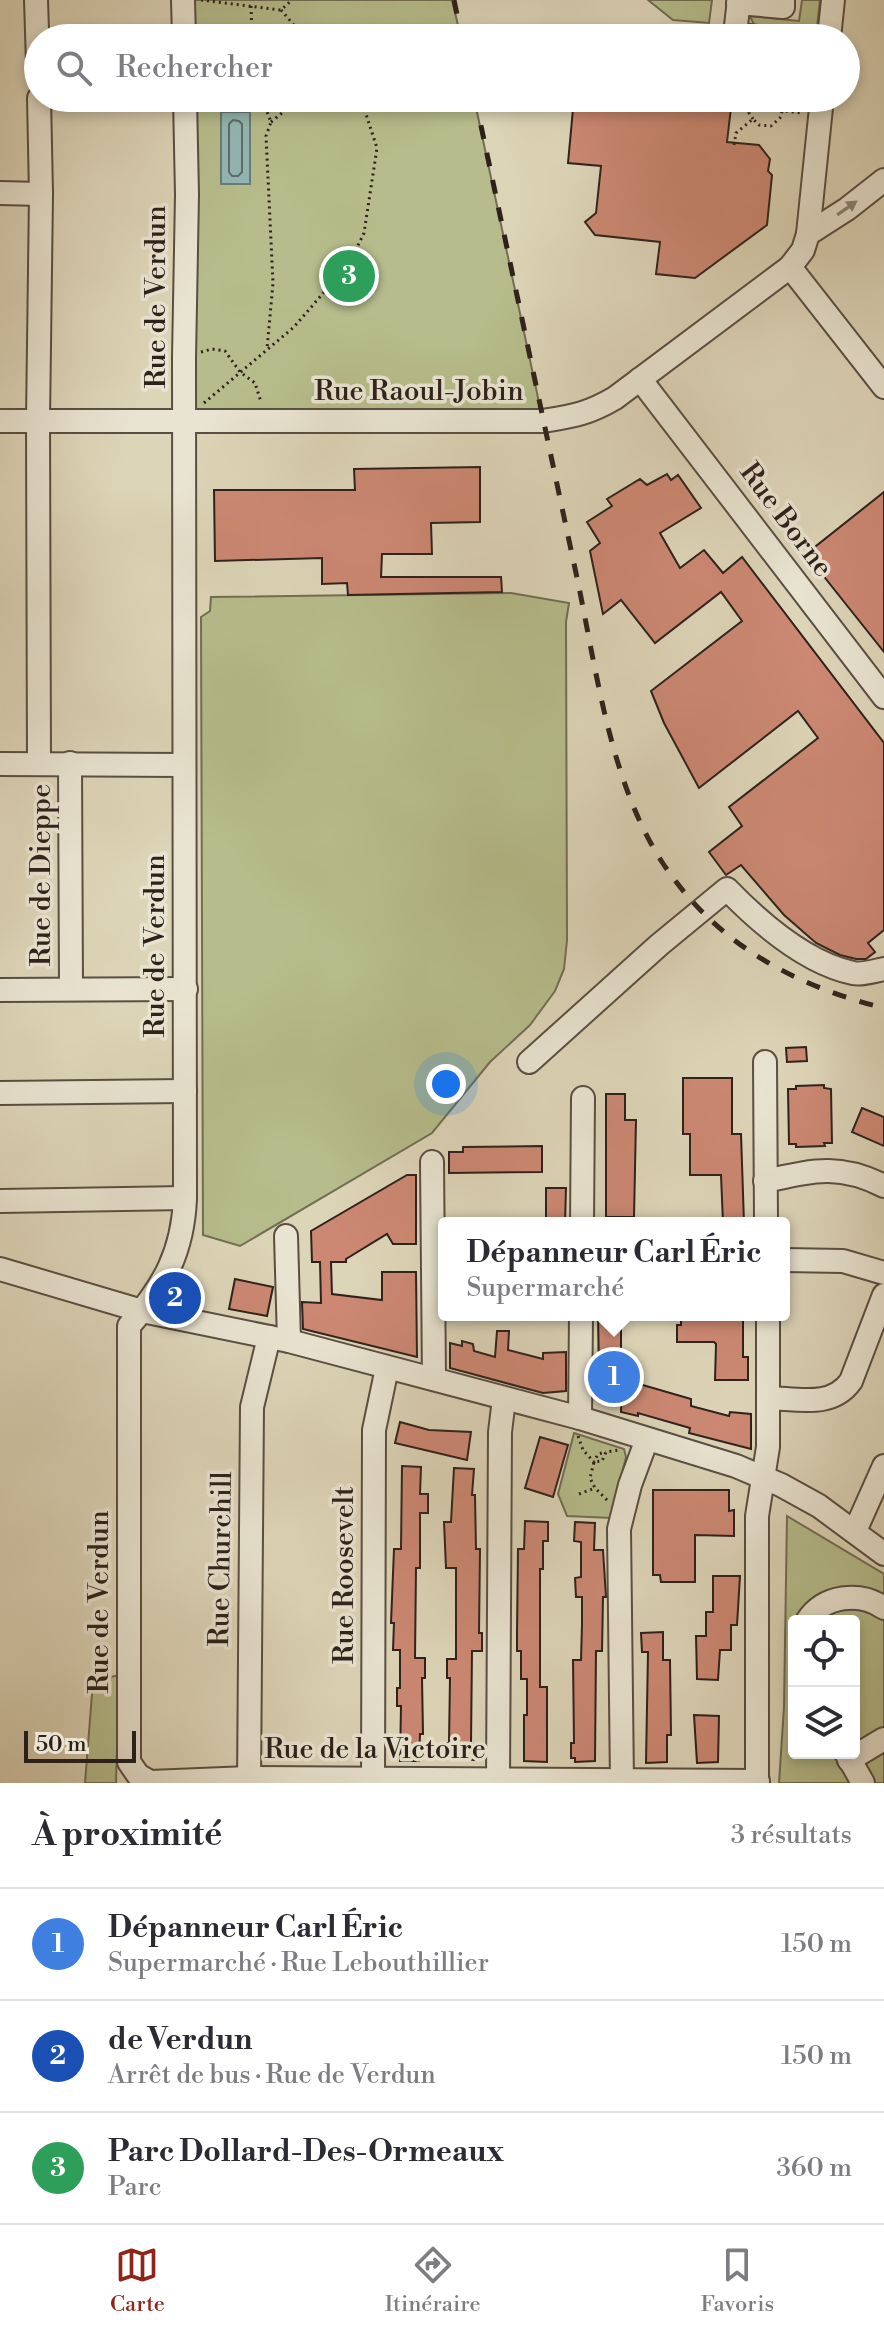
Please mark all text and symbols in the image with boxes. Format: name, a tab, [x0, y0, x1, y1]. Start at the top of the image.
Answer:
search box	[24, 24, 860, 112]
icon: search	[52, 46, 96, 90]
text: Rechercher	[116, 49, 273, 87]
one-way arrow	[836, 201, 857, 216]
street label: Rue de Verdun	[139, 205, 174, 389]
pin: 3	[323, 246, 375, 306]
street label: Rue Raoul-Jobin	[314, 374, 524, 409]
street label: Rue Borne	[732, 456, 840, 584]
street label: Rue de Dieppe	[24, 784, 59, 966]
street label: Rue de Verdun	[138, 854, 173, 1038]
your location	[426, 1064, 466, 1104]
popup	[438, 1217, 790, 1321]
text: Dépanneur Carl Éric	[466, 1234, 762, 1272]
pin: 2	[149, 1268, 201, 1328]
text: Supermarché	[466, 1272, 624, 1304]
pin: 1	[588, 1347, 640, 1407]
street label: Rue Churchill	[202, 1471, 240, 1647]
street label: Rue Roosevelt	[327, 1486, 362, 1664]
street label: Rue de Verdun	[82, 1510, 117, 1694]
map controls	[788, 1615, 860, 1759]
button: locate	[788, 1615, 860, 1687]
button: layers	[788, 1687, 860, 1759]
scale bar	[24, 1727, 136, 1763]
text: 50 m	[36, 1731, 87, 1758]
street label: Rue de la Victoire	[264, 1732, 486, 1767]
text: À proximité	[32, 1814, 222, 1856]
text: 3 résultats	[731, 1819, 852, 1851]
text: Dépanneur Carl Éric	[108, 1909, 403, 1947]
text: 1	[52, 1928, 64, 1960]
text: 150 m	[781, 1928, 852, 1960]
text: Supermarché · Rue Lebouthillier	[108, 1947, 489, 1979]
text: de Verdun	[108, 2021, 252, 2059]
text: 2	[50, 2040, 66, 2072]
text: 150 m	[781, 2040, 852, 2072]
text: Arrêt de bus · Rue de Verdun	[108, 2059, 436, 2091]
text: Parc Dollard-Des-Ormeaux	[108, 2133, 504, 2171]
text: 3	[50, 2152, 66, 2184]
text: 360 m	[777, 2152, 852, 2184]
text: Parc	[108, 2171, 162, 2203]
tab: Carte	[110, 2243, 165, 2318]
tab: Itinéraire	[385, 2243, 481, 2318]
tab: Favoris	[700, 2243, 774, 2318]

